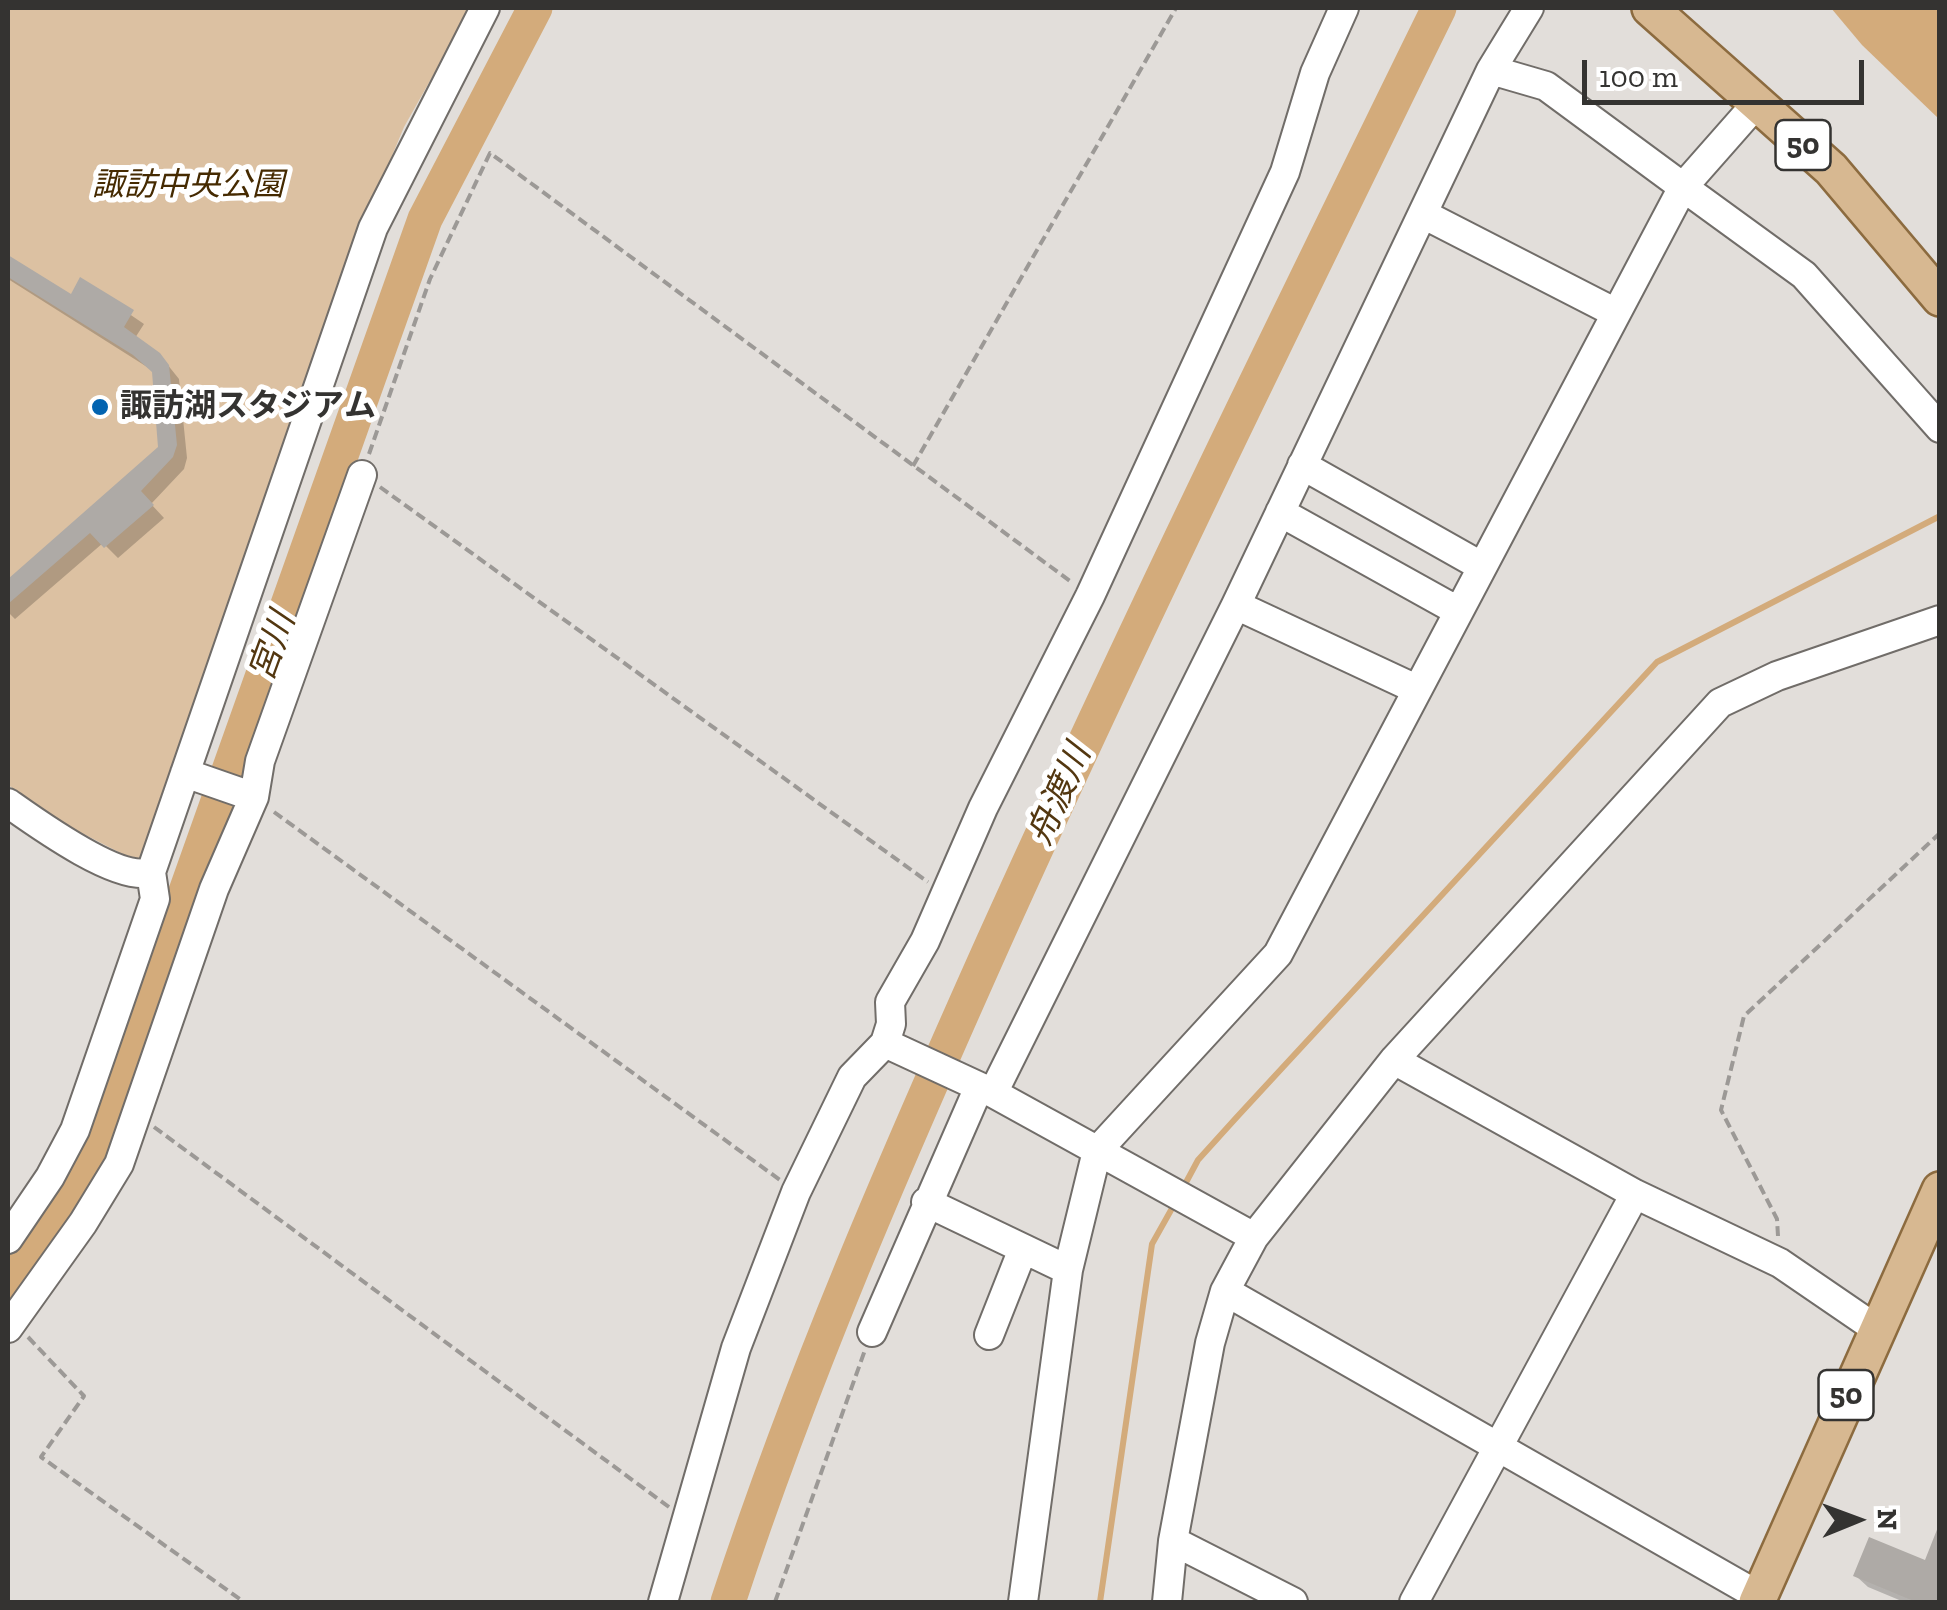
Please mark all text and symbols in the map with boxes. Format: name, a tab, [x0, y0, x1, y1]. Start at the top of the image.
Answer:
scale bar	[1587, 40, 1870, 102]
text: 100 m	[1599, 59, 1678, 95]
road number: 50	[1776, 120, 1830, 170]
park label: 諏訪中央公園	[92, 167, 284, 205]
place label: 諏訪湖スタジアム	[120, 388, 376, 426]
marker: 諏訪湖スタジアム	[89, 396, 111, 418]
water label: 宮川	[241, 607, 305, 687]
water label: 舟渡川	[1019, 738, 1101, 852]
road number: 50	[1818, 1370, 1874, 1420]
north arrow	[1807, 1470, 1907, 1570]
text: N	[1871, 1509, 1904, 1530]

